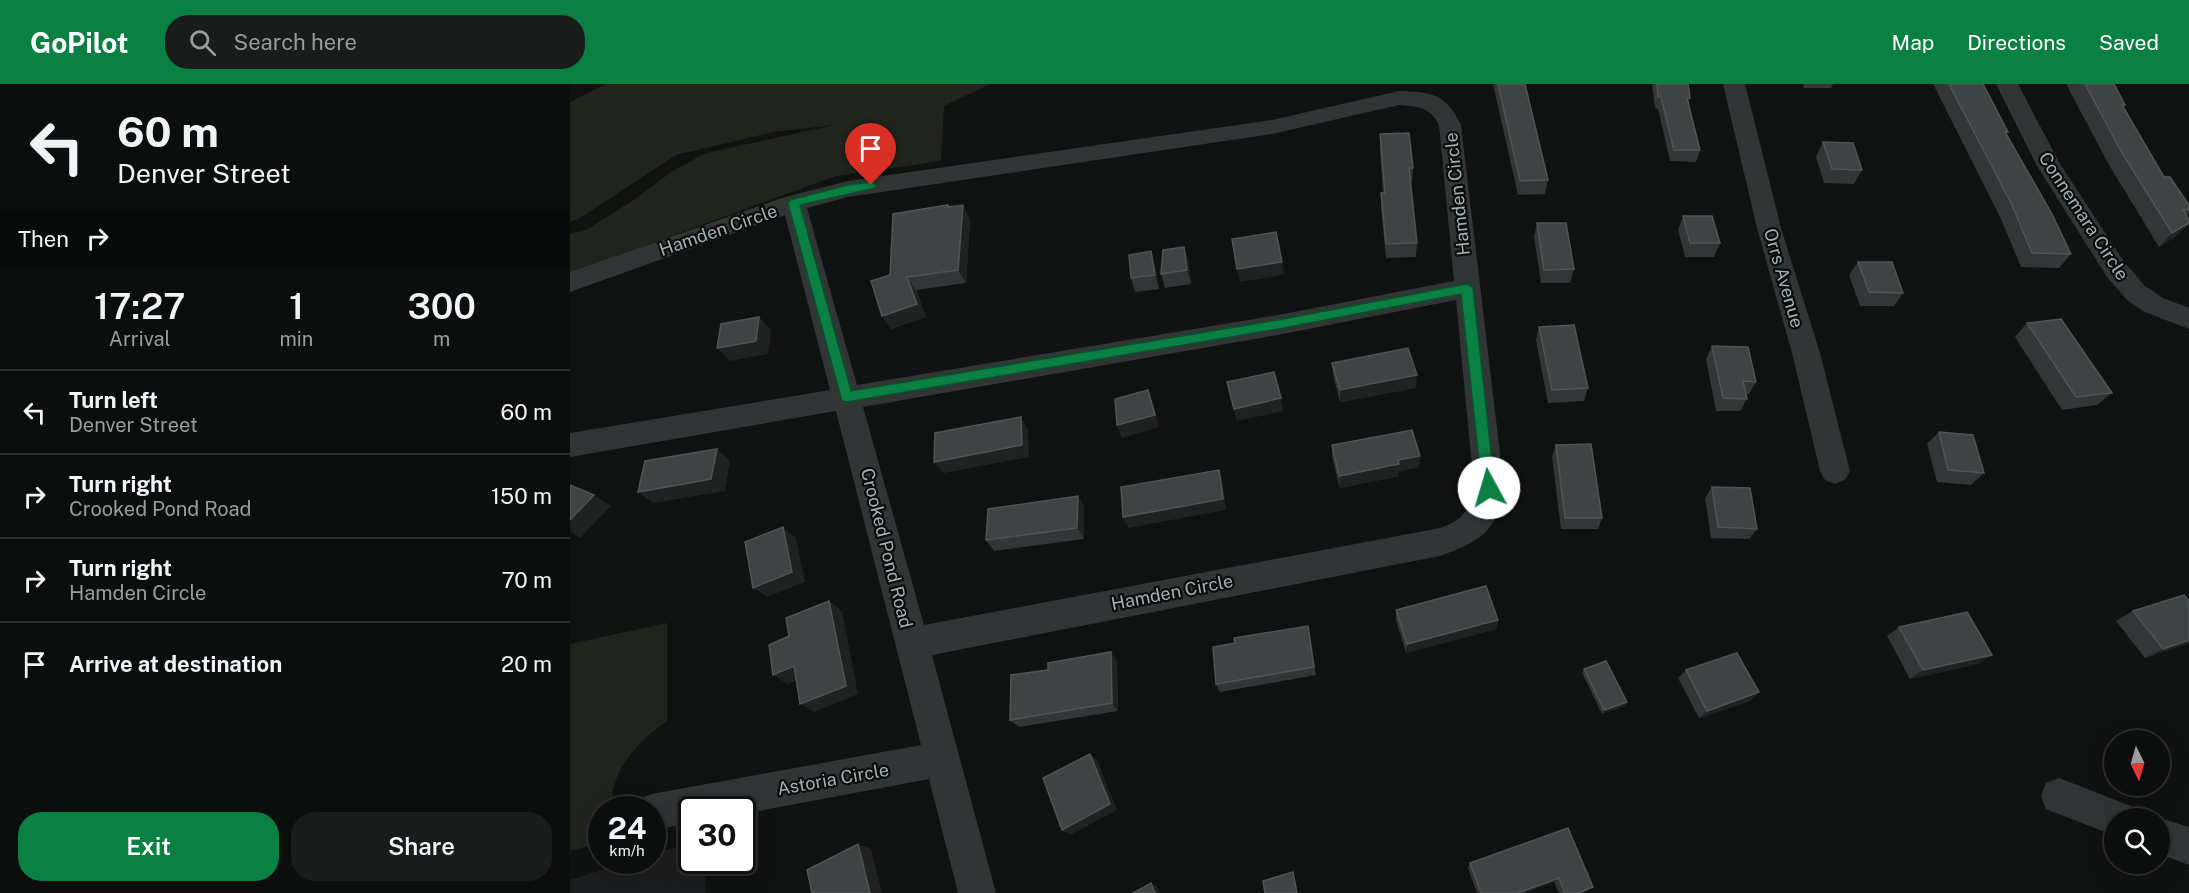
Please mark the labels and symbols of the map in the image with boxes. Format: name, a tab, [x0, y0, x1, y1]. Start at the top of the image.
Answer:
pin	[845, 123, 896, 185]
street label: Hamden Circle	[1440, 131, 1474, 257]
street label: Connemara Circle	[2035, 148, 2133, 284]
street label: Hamden Circle	[656, 200, 780, 260]
street label: Orrs Avenue	[1760, 226, 1808, 330]
position arrow	[1457, 456, 1521, 520]
street label: Crooked Pond Road	[857, 466, 917, 630]
street label: Hamden Circle	[1109, 570, 1235, 614]
north arrow	[2104, 730, 2170, 796]
street label: Astoria Circle	[776, 759, 890, 799]
speed limit sign: 30	[678, 796, 756, 874]

